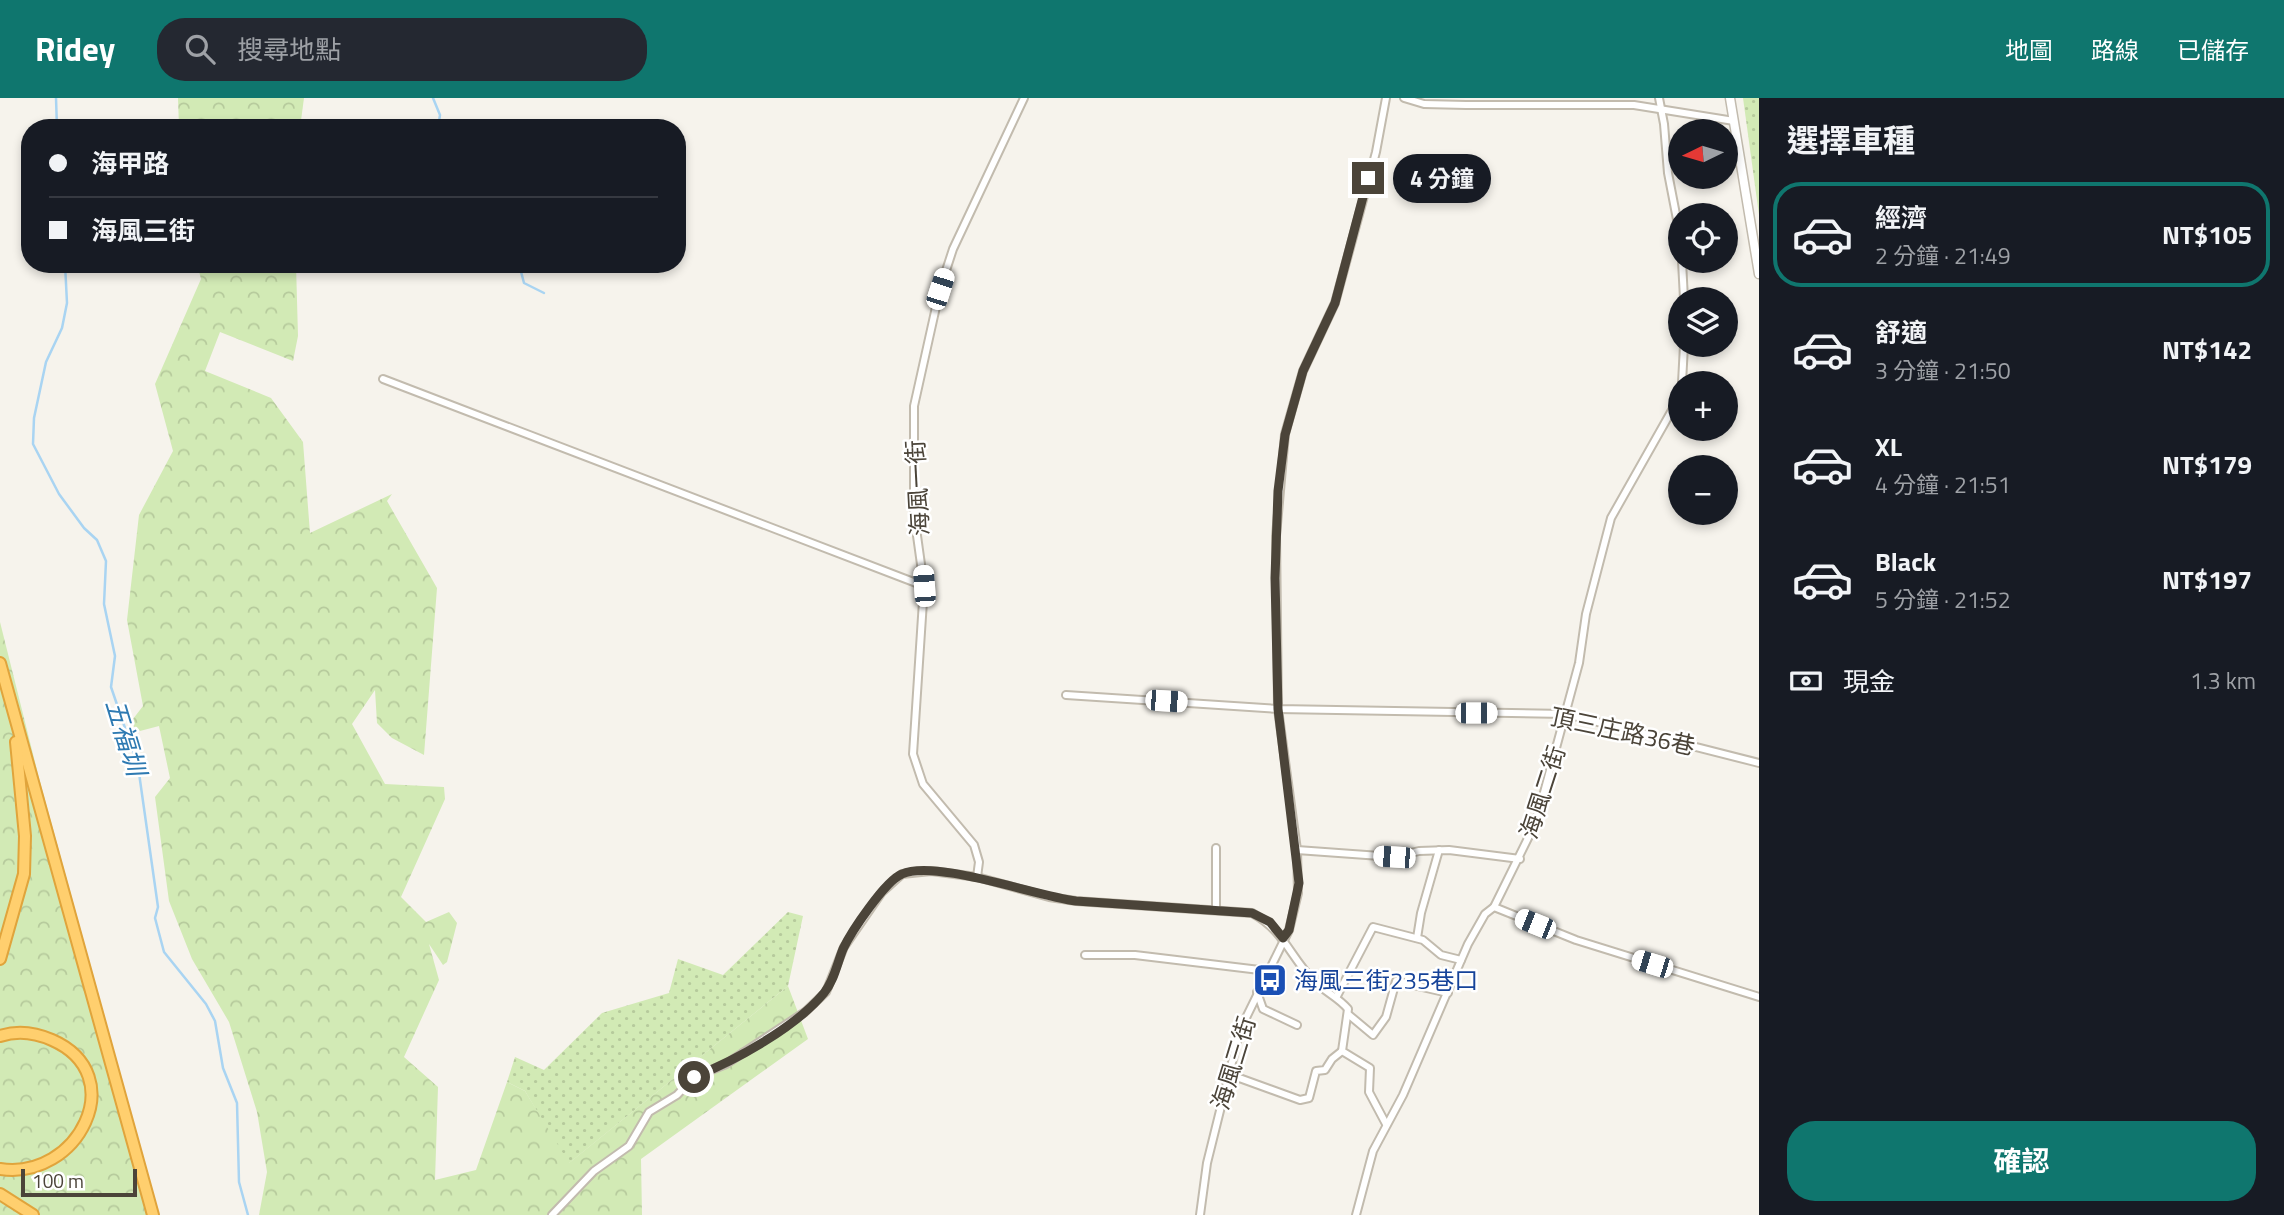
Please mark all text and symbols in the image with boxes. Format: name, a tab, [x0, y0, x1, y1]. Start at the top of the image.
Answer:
search box	[157, 18, 647, 81]
text: Ridey	[35, 24, 115, 74]
icon: search	[181, 30, 219, 68]
text: 搜尋地點	[237, 30, 341, 69]
text: 地圖	[2005, 32, 2053, 68]
text: 路線	[2091, 32, 2139, 68]
text: 已儲存	[2177, 32, 2249, 68]
text: 選擇車種	[1787, 116, 1915, 164]
north arrow	[1668, 119, 1738, 189]
map controls	[1668, 119, 1738, 525]
text: 海甲路	[91, 144, 169, 183]
callout: 4 分鐘	[1392, 154, 1490, 202]
text: 4 分鐘	[1410, 161, 1474, 196]
route end	[1352, 162, 1384, 194]
text: 經濟	[1875, 198, 1927, 237]
button: locate	[1668, 203, 1738, 273]
icon: car	[1791, 203, 1854, 266]
text: 海風三街	[91, 211, 195, 250]
text: NT$105	[2162, 215, 2252, 254]
text: 2 分鐘 · 21:49	[1875, 238, 2011, 273]
car	[924, 266, 957, 312]
button: layers	[1668, 287, 1738, 357]
text: 舒適	[1875, 313, 1927, 352]
icon: car	[1791, 318, 1854, 381]
text: NT$142	[2162, 330, 2252, 369]
text: 3 分鐘 · 21:50	[1875, 353, 2011, 388]
button: +	[1668, 371, 1738, 441]
text: XL	[1875, 427, 1902, 466]
icon: car	[1791, 433, 1854, 496]
street label: 海風一街	[897, 439, 937, 537]
text: NT$179	[2162, 445, 2252, 484]
button: −	[1668, 455, 1738, 525]
text: 4 分鐘 · 21:51	[1875, 467, 2011, 502]
text: Black	[1875, 542, 1936, 581]
icon: car	[1791, 548, 1854, 611]
text: NT$197	[2162, 560, 2252, 599]
car	[913, 564, 936, 608]
text: 5 分鐘 · 21:52	[1875, 582, 2011, 617]
icon: cash	[1787, 662, 1825, 700]
text: 現金	[1843, 662, 1895, 701]
text: 1.3 km	[2190, 663, 2256, 698]
car	[1145, 689, 1188, 713]
water label: 五福圳	[96, 694, 157, 784]
street label: 頂三庄路36巷	[1547, 698, 1699, 764]
car	[1456, 703, 1498, 724]
street label: 海風二街	[1510, 741, 1574, 843]
car	[1373, 845, 1416, 869]
car	[1512, 906, 1559, 942]
car	[1629, 948, 1676, 980]
bus stop icon: 海風三街235巷口	[1251, 961, 1289, 999]
place label: 海風三街235巷口	[1294, 962, 1478, 998]
street label: 海風三街	[1202, 1012, 1264, 1114]
route start	[678, 1061, 710, 1093]
button: 確認	[1787, 1121, 2256, 1201]
scale bar	[21, 1166, 136, 1198]
text: 100 m	[32, 1166, 84, 1195]

